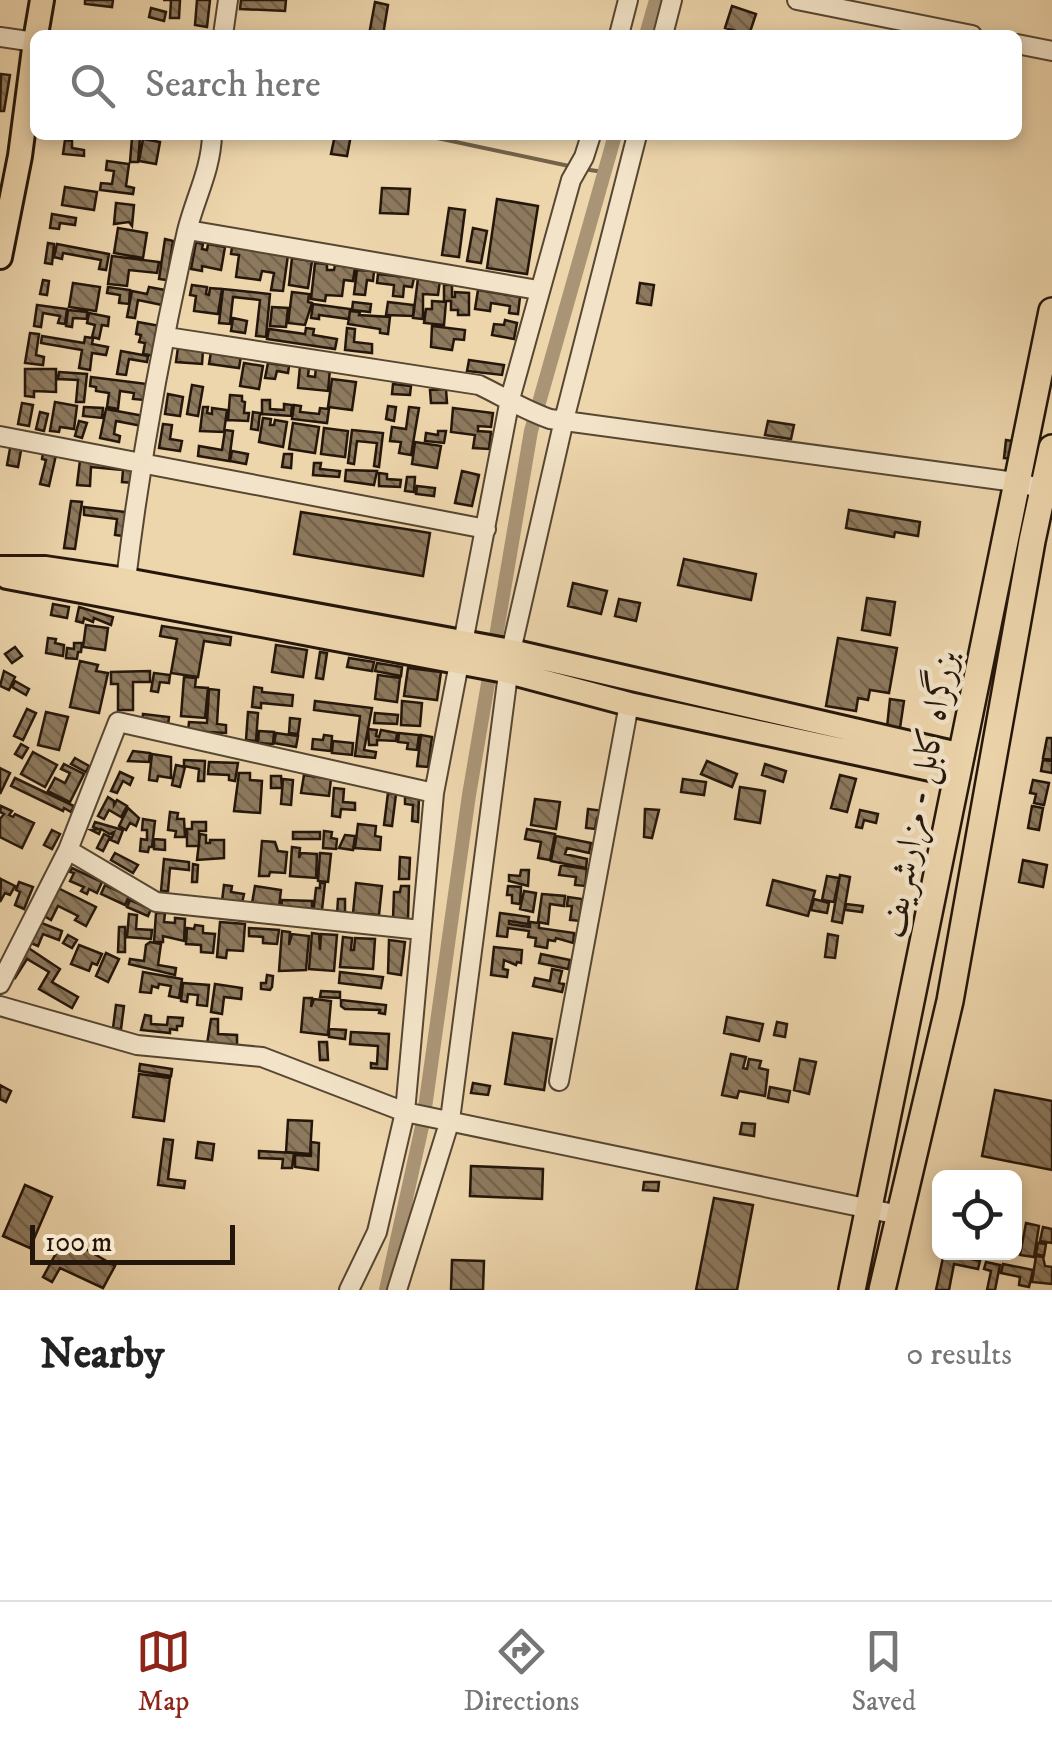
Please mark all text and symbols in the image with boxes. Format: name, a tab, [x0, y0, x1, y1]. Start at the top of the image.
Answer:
search box	[30, 30, 1022, 140]
icon: search	[65, 58, 120, 113]
text: Search here	[145, 61, 321, 109]
street label: بزرگراه کابل - مزارشریف	[869, 647, 970, 942]
map controls	[932, 1170, 1022, 1260]
button: locate	[932, 1170, 1022, 1260]
scale bar	[30, 1220, 235, 1264]
text: 100 m	[45, 1225, 112, 1260]
text: Nearby	[40, 1329, 164, 1381]
text: 0 results	[906, 1335, 1012, 1375]
tab: Map	[136, 1624, 191, 1719]
tab: Directions	[463, 1624, 579, 1719]
tab: Saved	[852, 1624, 916, 1719]

